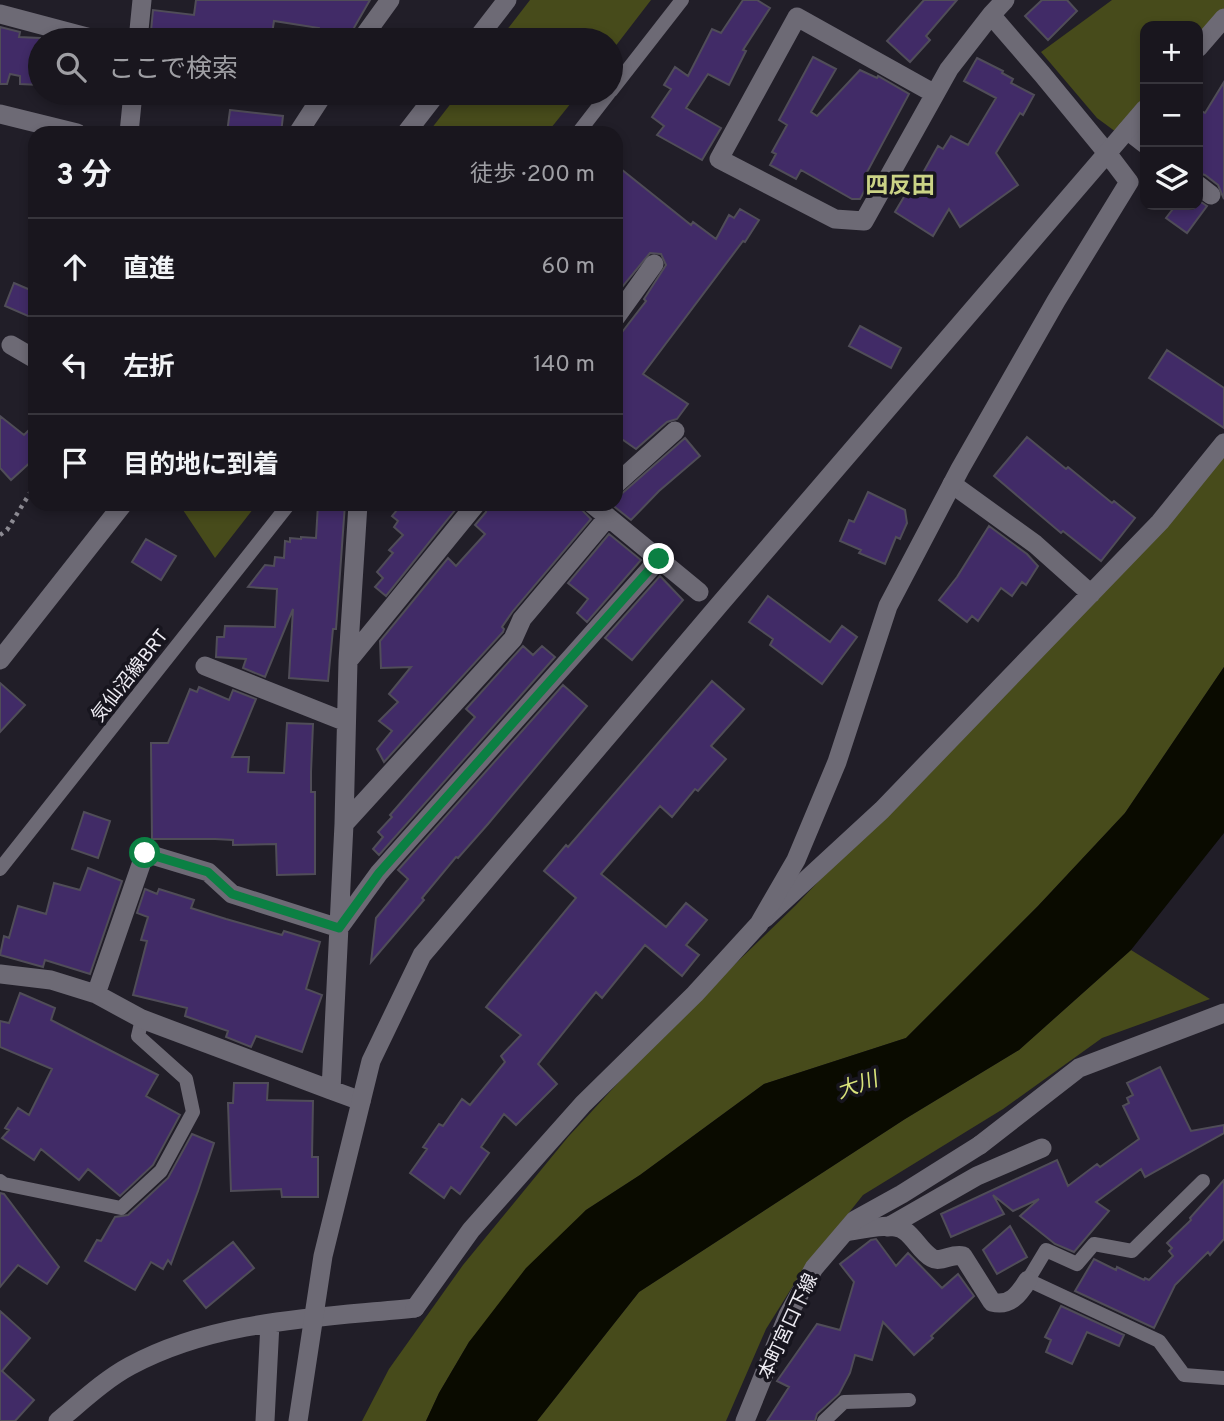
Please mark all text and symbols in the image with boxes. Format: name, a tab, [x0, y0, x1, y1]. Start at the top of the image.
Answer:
map controls	[1140, 21, 1203, 210]
button: +	[1140, 21, 1203, 84]
search box	[28, 28, 623, 105]
icon: search	[52, 48, 90, 86]
text: ここで検索	[108, 54, 238, 87]
button: −	[1140, 84, 1203, 147]
button: layers	[1140, 147, 1203, 210]
text: 3 分	[56, 158, 112, 195]
text: 徒歩 · 200 m	[470, 161, 595, 190]
district label: 四反田	[866, 173, 935, 202]
icon: ahead	[56, 248, 94, 286]
text: 60 m	[542, 253, 595, 282]
text: 直進	[123, 254, 175, 287]
icon: left	[56, 346, 94, 384]
text: 140 m	[533, 351, 595, 380]
text: 左折	[123, 352, 175, 385]
icon: arrive	[56, 444, 94, 482]
text: 目的地に到着	[123, 450, 279, 483]
route end	[643, 543, 674, 574]
street label: 気仙沼線BRT	[87, 625, 174, 728]
route start	[129, 837, 160, 868]
water label: 大川	[833, 1066, 884, 1106]
street label: 本町宮口下線	[754, 1270, 824, 1384]

